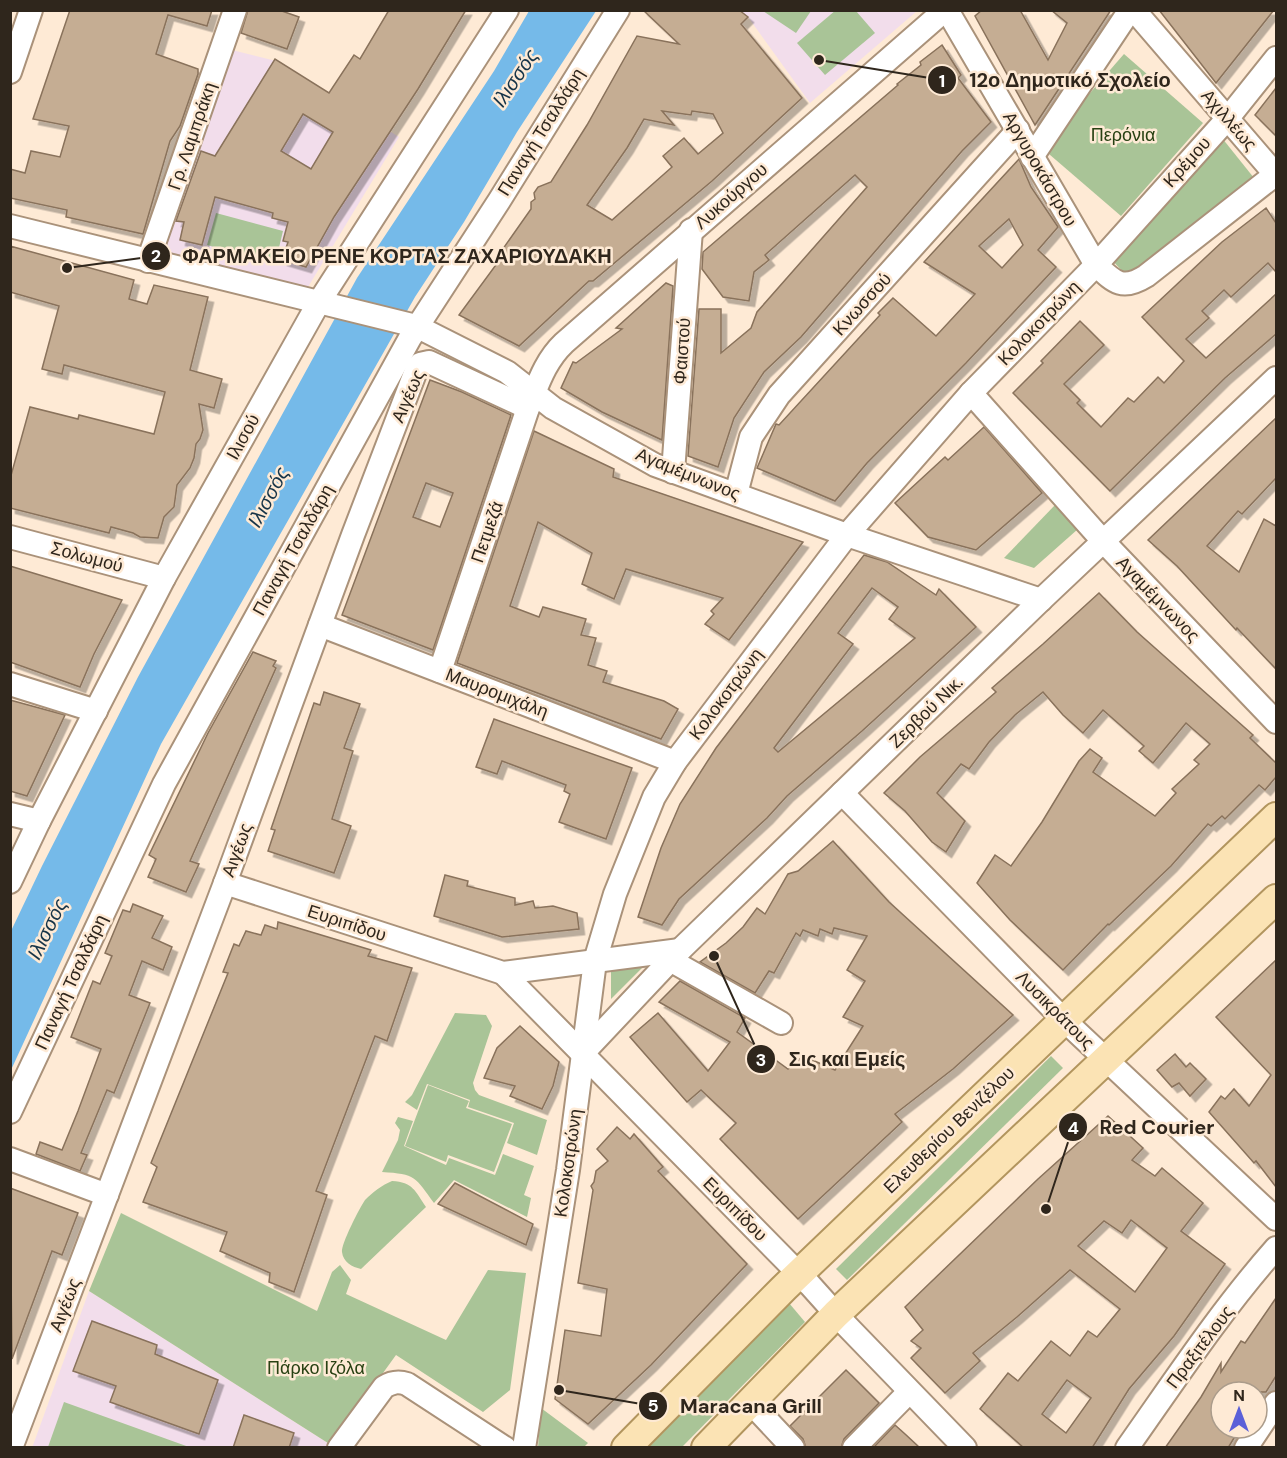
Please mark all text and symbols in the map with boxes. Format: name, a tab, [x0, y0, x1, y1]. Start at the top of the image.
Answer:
water label: Ιλισσός	[486, 44, 544, 112]
callout: 12ο Δημοτικό Σχολείο	[927, 61, 1182, 99]
street label: Παναγή Τσαλδάρη	[492, 64, 590, 200]
text: 12ο Δημοτικό Σχολείο	[969, 67, 1171, 93]
text: 1	[939, 69, 945, 93]
street label: Γρ. Λαμπράκη	[162, 79, 222, 193]
street label: Αχιλλέως	[1196, 84, 1263, 156]
street label: Αργυροκάστρου	[997, 107, 1083, 231]
park label: Περόνια	[1091, 123, 1155, 147]
street label: Κρέμου	[1158, 131, 1216, 193]
street label: Λυκούργου	[689, 158, 773, 234]
callout: ΦΑΡΜΑΚΕΙΟ ΡΕΝΕ ΚΟΡΤΑΣ ΖΑΧΑΡΙΟΥΔΑΚΗ	[141, 237, 624, 275]
text: ΦΑΡΜΑΚΕΙΟ ΡΕΝΕ ΚΟΡΤΑΣ ΖΑΧΑΡΙΟΥΔΑΚΗ	[182, 243, 612, 269]
text: 2	[151, 244, 161, 268]
street label: Κνωσσού	[827, 267, 897, 341]
street label: Κολοκοτρώνη	[992, 275, 1086, 371]
street label: Φαιστού	[668, 317, 696, 385]
street label: Αιγέως	[386, 365, 430, 426]
street label: Ιλισού	[221, 410, 265, 464]
street label: Αγαμέμνωνος	[632, 442, 744, 506]
water label: Ιλισσός	[241, 462, 295, 532]
street label: Παναγή Τσαλδάρη	[247, 480, 339, 620]
street label: Πετμεζά	[465, 498, 509, 566]
street label: Σολωμού	[48, 536, 126, 578]
street label: Αγαμέμνωνος	[1111, 551, 1205, 647]
street label: Κολοκοτρώνη	[684, 643, 768, 745]
street label: Μαυρομιχάλη	[442, 662, 552, 724]
street label: Ζερβού Νικ.	[884, 671, 968, 753]
street label: Αιγέως	[216, 819, 258, 880]
water label: Ιλισσός	[21, 894, 73, 964]
street label: Ευριπίδου	[304, 899, 390, 947]
street label: Παναγή Τσαλδάρη	[29, 911, 113, 1053]
street label: Λυσικράτους	[1010, 965, 1100, 1055]
callout: Σις και Εμείς	[746, 1040, 917, 1078]
text: Σις και Εμείς	[789, 1046, 905, 1072]
text: 3	[756, 1048, 766, 1072]
street label: Ελευθερίου Βενιζέλου	[878, 1061, 1020, 1199]
street label: Κολοκοτρώνη	[549, 1107, 587, 1219]
callout: Red Courier	[1058, 1108, 1227, 1146]
text: Red Courier	[1099, 1114, 1215, 1140]
text: 4	[1067, 1116, 1079, 1140]
street label: Ευριπίδου	[698, 1172, 772, 1246]
street label: Αιγέως	[44, 1274, 86, 1335]
street label: Πραξιτέλους	[1161, 1300, 1239, 1393]
park label: Πάρκο Ιζόλα	[267, 1356, 365, 1380]
north arrow	[1209, 1380, 1269, 1440]
text: N	[1233, 1385, 1245, 1406]
callout: Maracana Grill	[638, 1387, 833, 1425]
text: Maracana Grill	[680, 1393, 822, 1419]
text: 5	[647, 1394, 659, 1418]

